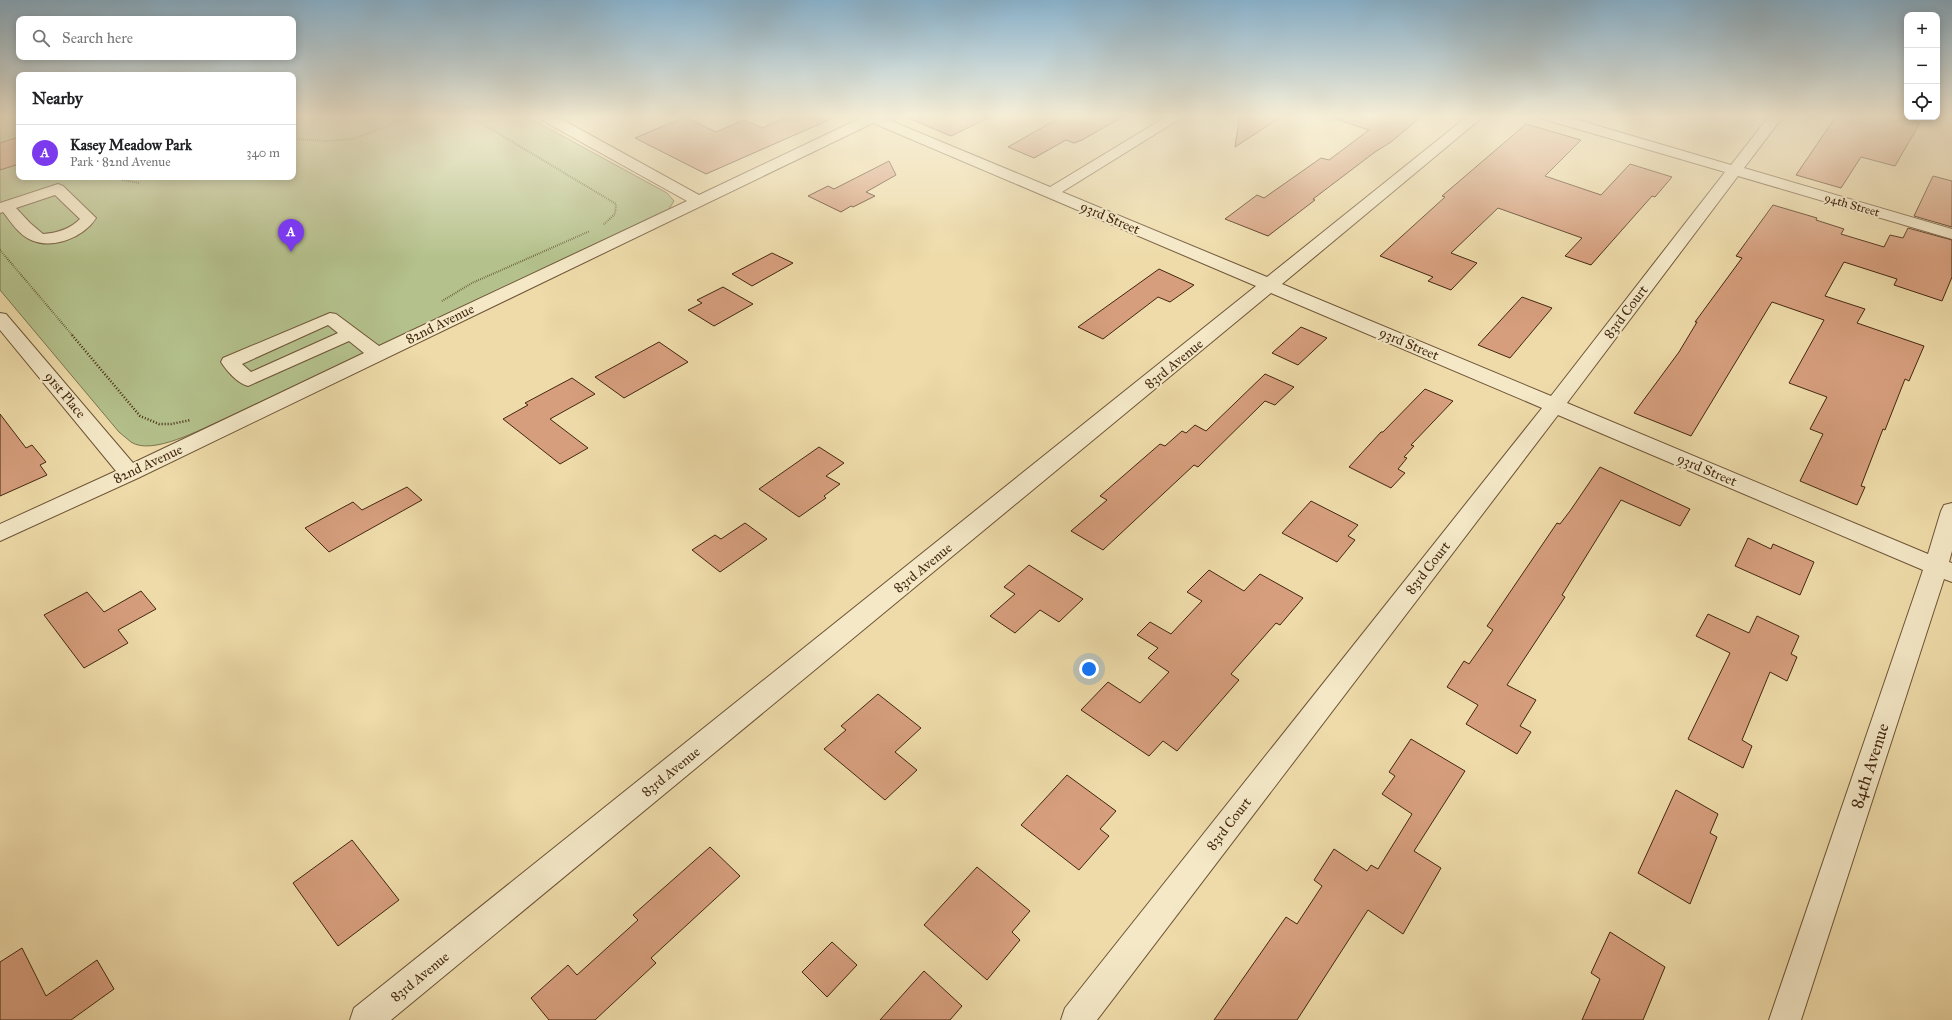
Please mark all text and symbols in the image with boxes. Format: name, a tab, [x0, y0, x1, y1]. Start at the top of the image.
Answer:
map controls	[1904, 12, 1940, 120]
button: +	[1904, 12, 1940, 48]
search box	[16, 16, 296, 60]
icon: search	[30, 27, 52, 49]
text: Search here	[62, 29, 133, 47]
button: −	[1904, 48, 1940, 84]
button: locate	[1904, 84, 1940, 120]
text: Nearby	[32, 88, 83, 109]
text: Kasey Meadow Park	[70, 136, 192, 154]
text: A	[41, 145, 49, 161]
text: 340 m	[246, 145, 280, 161]
text: Park · 82nd Avenue	[70, 154, 171, 170]
street label: 94th Street	[1823, 190, 1882, 220]
street label: 93rd Street	[1078, 198, 1142, 238]
pin: A	[278, 219, 304, 252]
street label: 83rd Court	[1600, 282, 1652, 342]
street label: 82nd Avenue	[403, 300, 477, 348]
street label: 93rd Street	[1377, 324, 1441, 364]
street label: 83rd Avenue	[1141, 335, 1207, 393]
street label: 91st Place	[41, 368, 89, 422]
street label: 82nd Avenue	[111, 441, 185, 487]
street label: 93rd Street	[1675, 450, 1739, 490]
street label: 83rd Court	[1402, 538, 1454, 598]
street label: 83rd Avenue	[890, 539, 956, 597]
your location	[1079, 659, 1099, 679]
street label: 84th Avenue	[1846, 721, 1894, 811]
street label: 83rd Avenue	[638, 743, 704, 801]
street label: 83rd Court	[1203, 794, 1255, 854]
street label: 83rd Avenue	[387, 948, 453, 1006]

